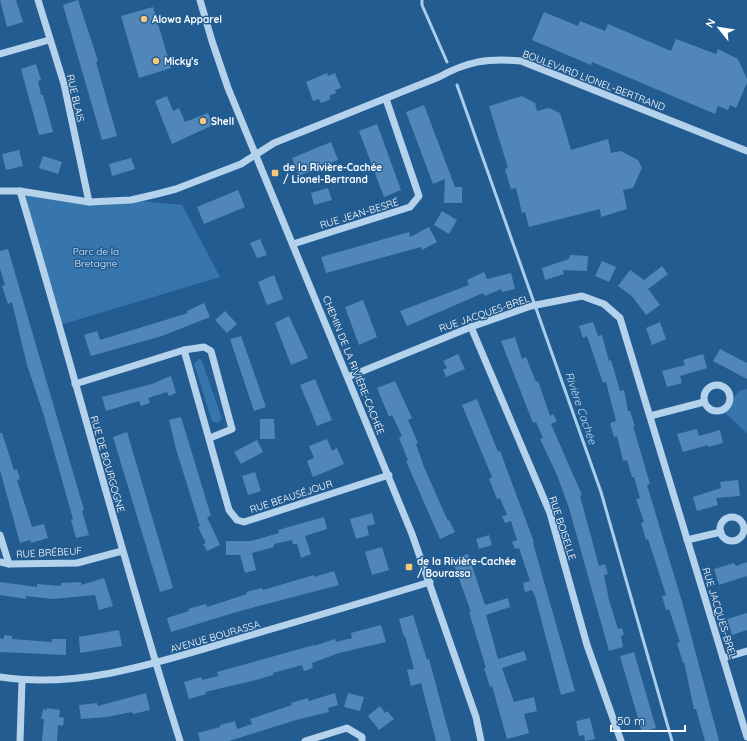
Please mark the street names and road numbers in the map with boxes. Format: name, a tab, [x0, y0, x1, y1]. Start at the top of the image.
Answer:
street label: BOULEVARD LIONEL-BERTRAND	[521, 47, 667, 114]
street label: RUE BLAIS	[64, 73, 87, 124]
street label: RUE JEAN-BESRÉ	[318, 195, 400, 232]
street label: RUE JACQUES-BREL	[437, 292, 532, 335]
street label: CHEMIN DE LA RIVIÈRE-CACHÉE	[320, 294, 388, 437]
street label: RUE DE BOURGOGNE	[87, 414, 128, 514]
street label: RUE BEAUSÉJOUR	[248, 477, 334, 516]
street label: RUE BOISELLE	[546, 495, 579, 562]
street label: RUE BRÉBEUF	[16, 544, 83, 561]
street label: RUE JACQUES-BREL	[699, 566, 740, 661]
street label: AVENUE BOURASSA	[169, 617, 262, 656]

